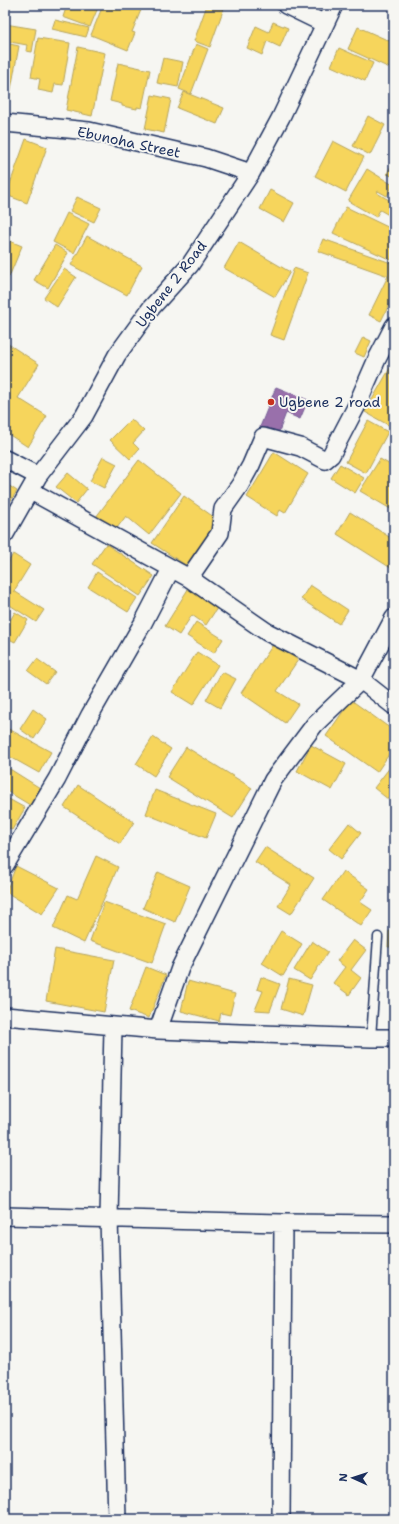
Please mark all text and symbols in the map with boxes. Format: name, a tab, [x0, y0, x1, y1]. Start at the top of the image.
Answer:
street label: Ebunoha Street	[76, 122, 182, 162]
street label: Ugbene 2 Road	[132, 237, 210, 331]
place label: Ugbene 2 road	[279, 393, 381, 411]
marker: Ugbene 2 road	[266, 397, 276, 407]
north arrow	[333, 1458, 373, 1498]
text: N	[336, 1472, 351, 1482]

